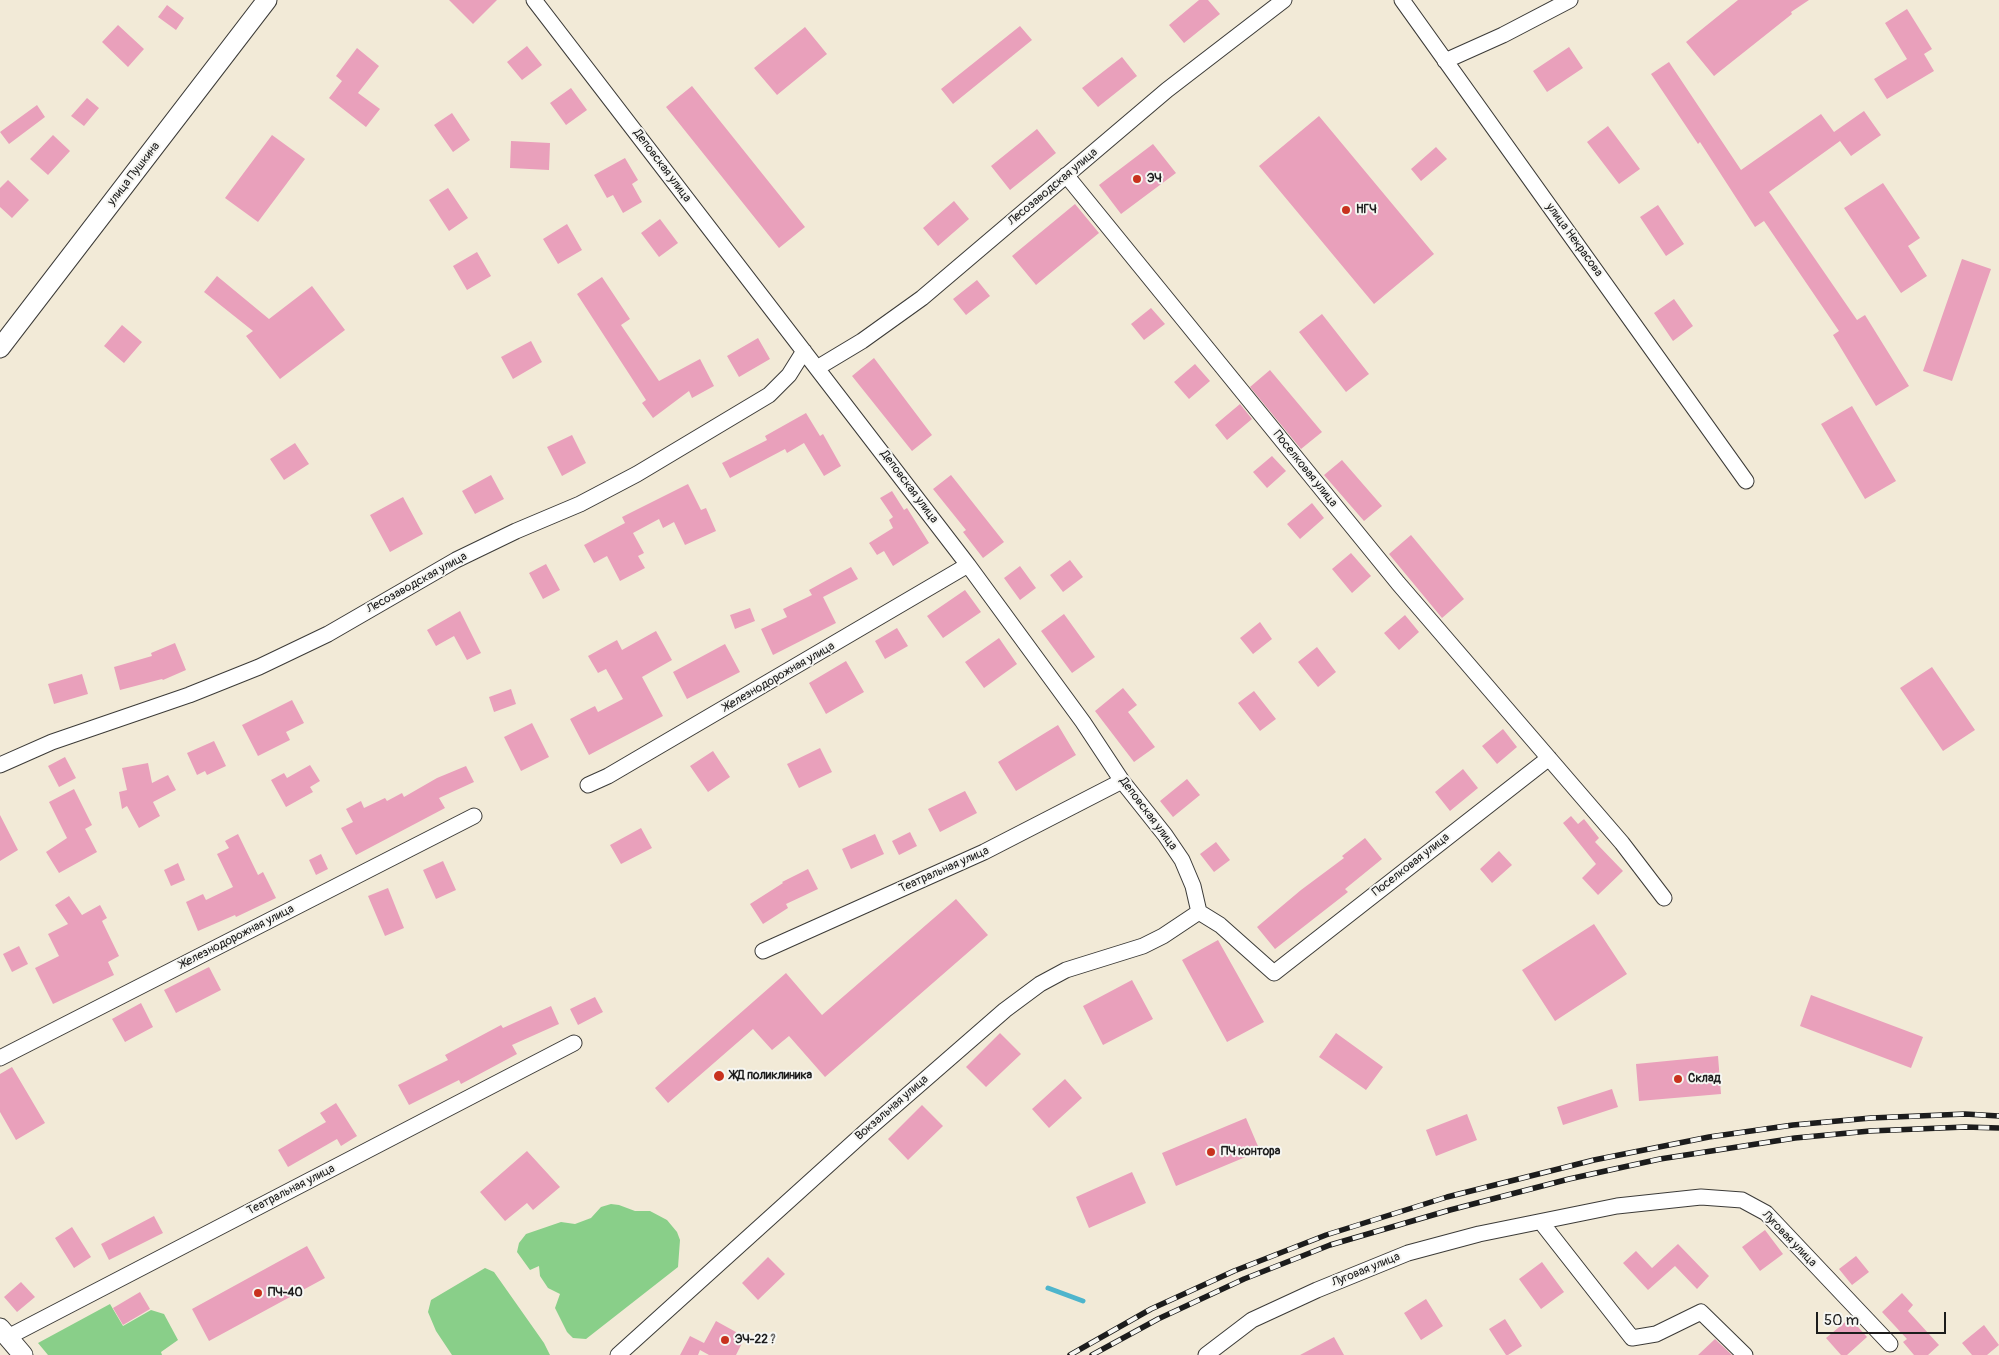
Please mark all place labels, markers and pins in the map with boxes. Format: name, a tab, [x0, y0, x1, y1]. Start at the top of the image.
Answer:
place label: ЭЧ	[1147, 172, 1161, 186]
marker: ЭЧ	[1131, 173, 1143, 185]
place label: НГЧ	[1356, 203, 1377, 217]
marker: НГЧ	[1340, 204, 1352, 216]
marker: ЖД поликлиника	[712, 1069, 726, 1083]
place label: ЖД поликлиника	[730, 1069, 812, 1083]
place label: Склад	[1688, 1072, 1721, 1086]
marker: Склад	[1672, 1073, 1684, 1085]
place label: ПЧ контора	[1221, 1145, 1280, 1159]
marker: ПЧ контора	[1205, 1146, 1217, 1158]
place label: ПЧ-40	[268, 1286, 303, 1300]
marker: ПЧ-40	[252, 1287, 264, 1299]
place label: ЭЧ-22 ?	[735, 1333, 776, 1347]
marker: ЭЧ-22 ?	[719, 1334, 731, 1346]

